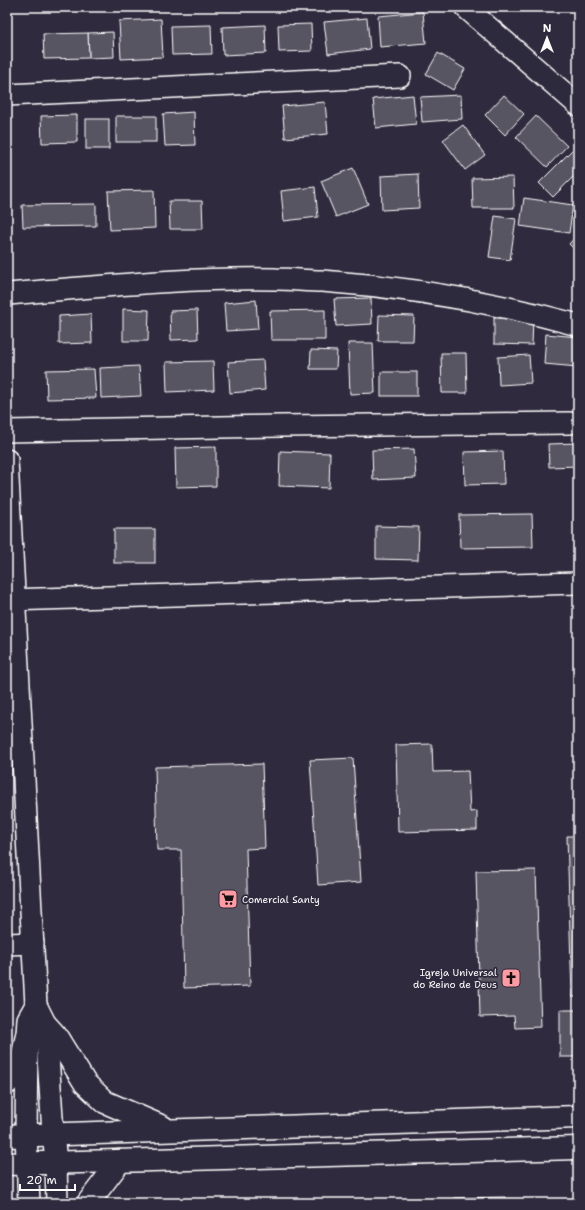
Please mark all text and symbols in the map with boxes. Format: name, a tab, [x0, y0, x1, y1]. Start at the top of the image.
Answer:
north arrow	[527, 18, 567, 58]
text: N	[543, 21, 552, 36]
supermarket icon: Comercial Santy	[217, 888, 239, 910]
place label: Comercial Santy	[242, 893, 320, 906]
place label: Igreja Universal do Reino de Deus	[413, 966, 497, 991]
church icon: Igreja Universal do Reino de Deus	[500, 967, 522, 989]
scale bar	[20, 1166, 75, 1192]
text: 20 m	[26, 1172, 57, 1188]

